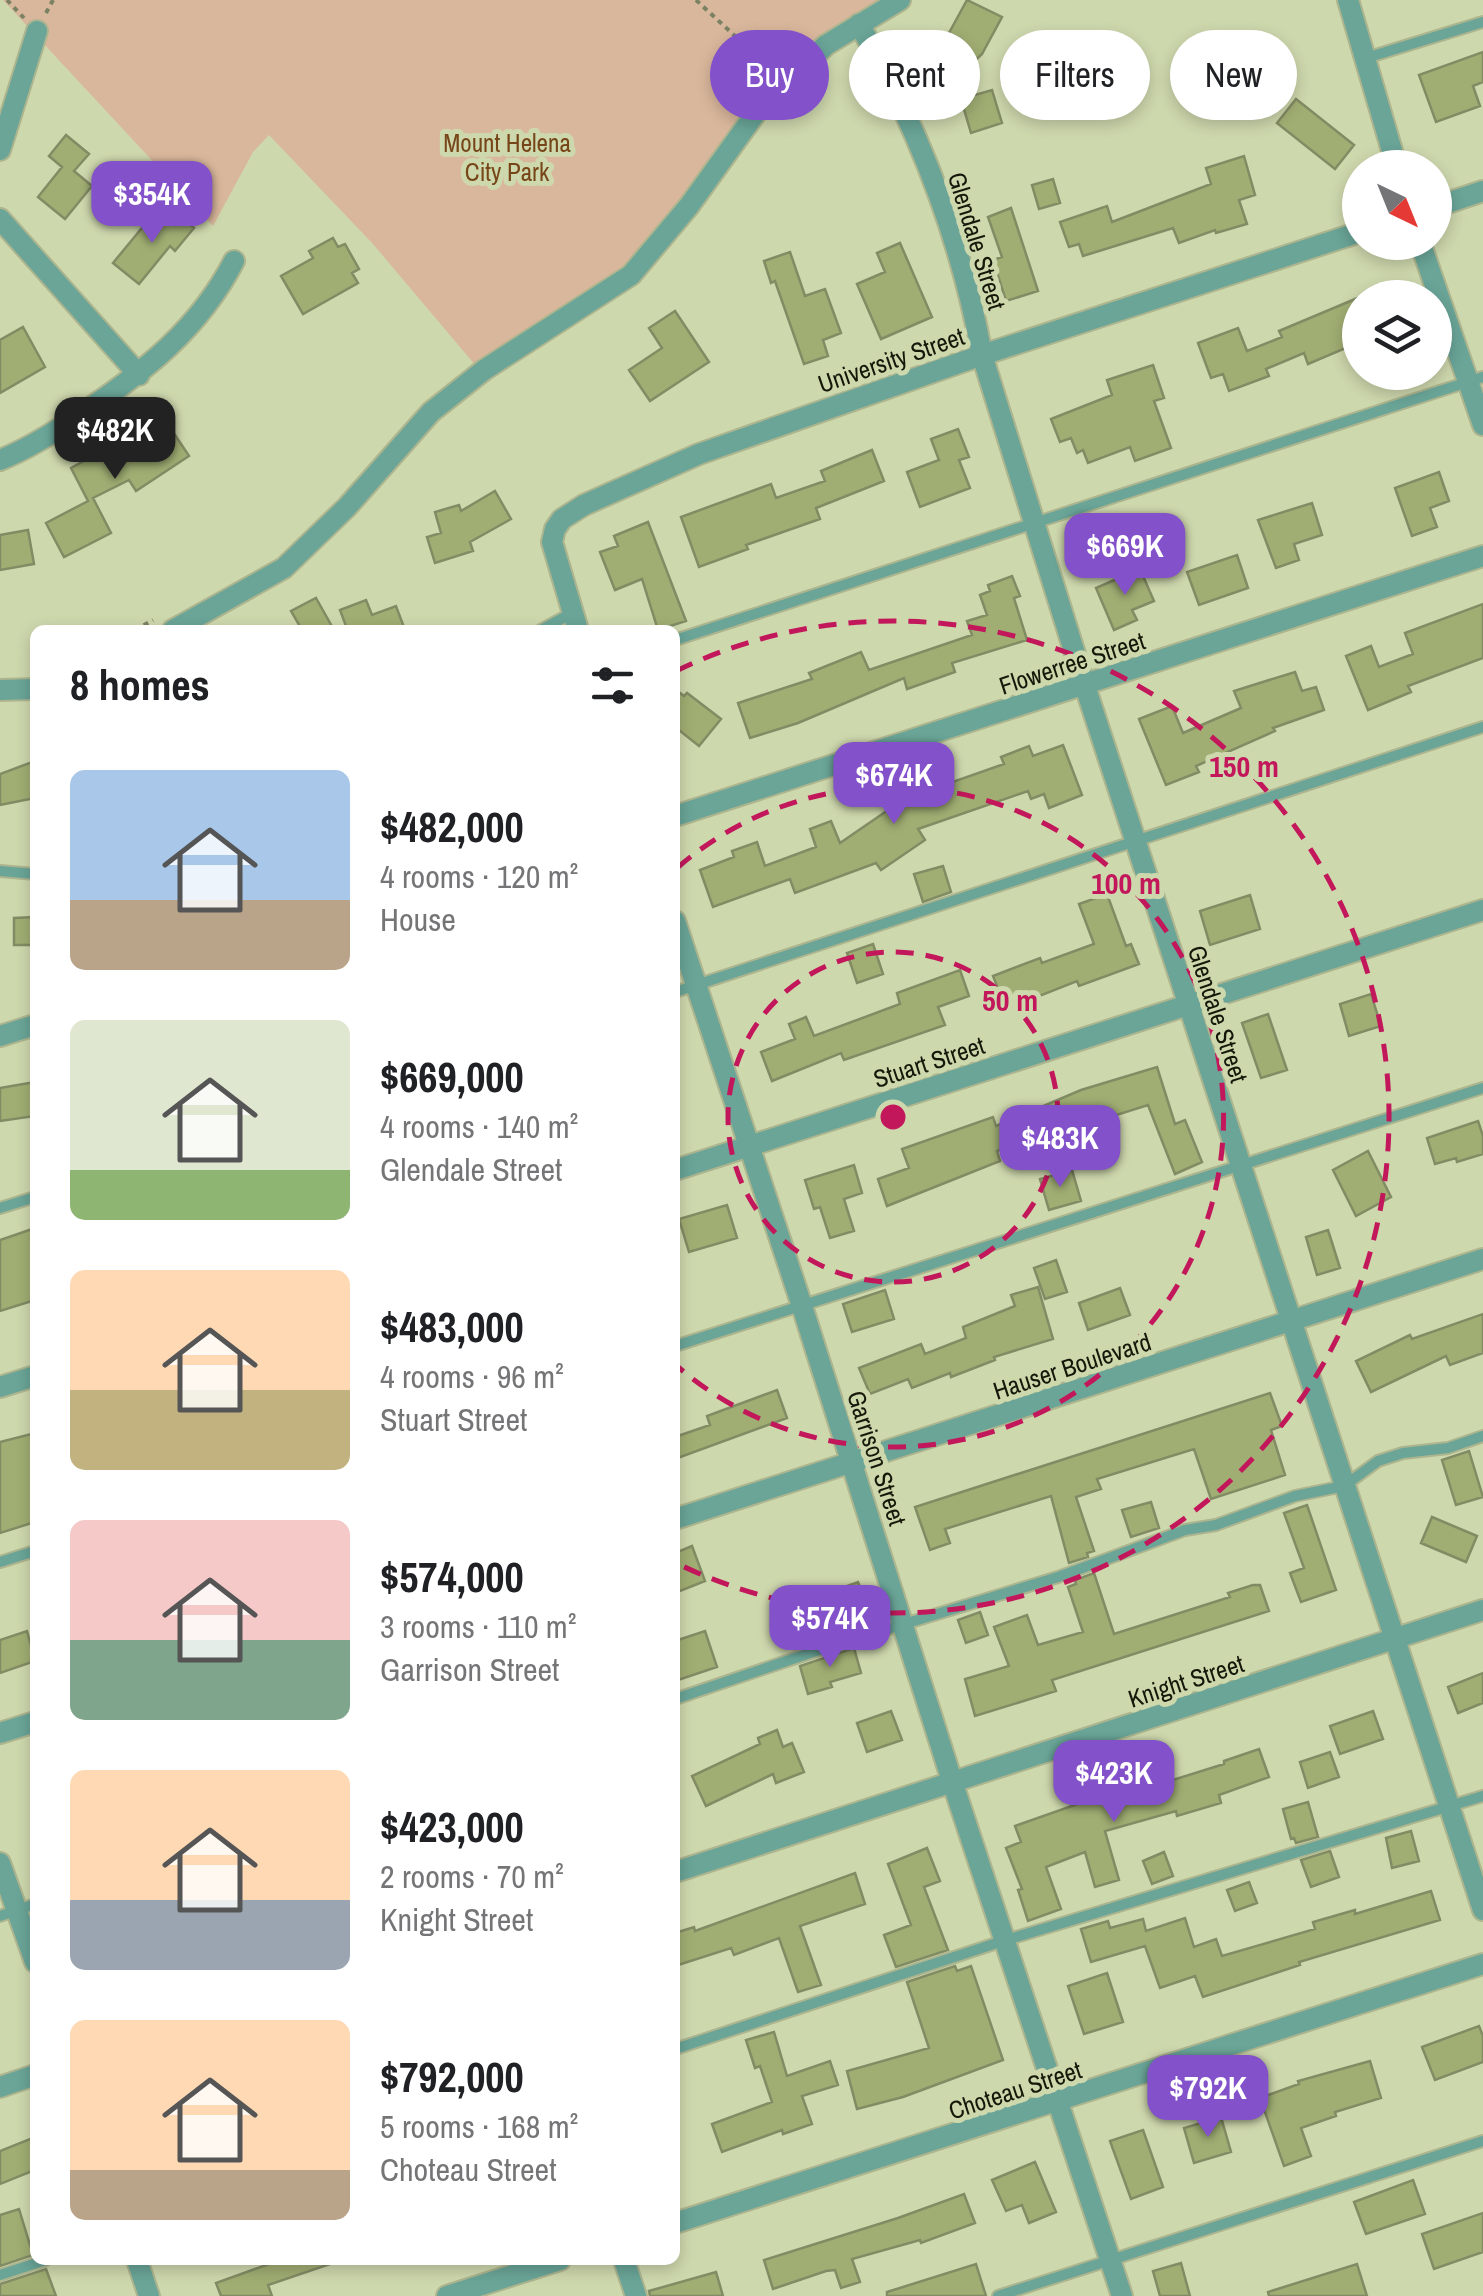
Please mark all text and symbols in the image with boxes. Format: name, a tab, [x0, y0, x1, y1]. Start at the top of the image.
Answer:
chip: Buy	[710, 30, 829, 120]
chip: Rent	[849, 30, 980, 120]
chip: Filters	[1000, 30, 1150, 120]
chip: New	[1170, 30, 1297, 120]
park label: Mount Helena City Park	[443, 126, 571, 189]
north arrow	[1342, 150, 1452, 260]
map controls	[1342, 150, 1452, 390]
pin: $354K	[82, 161, 222, 246]
street label: Glendale Street	[940, 168, 1014, 314]
text: $354K	[113, 172, 191, 215]
button: layers	[1342, 280, 1452, 390]
street label: University Street	[813, 319, 969, 401]
pin: $482K	[45, 397, 185, 482]
text: $482K	[76, 408, 154, 451]
pin: $669K	[1055, 513, 1195, 598]
text: $669K	[1086, 524, 1164, 567]
street label: Flowerree Street	[995, 623, 1150, 703]
text: 8 homes	[70, 657, 210, 713]
icon: filters	[585, 658, 640, 713]
pin: $674K	[824, 742, 964, 827]
text: 150 m	[1209, 746, 1279, 786]
text: $674K	[855, 753, 933, 796]
text: $482,000	[380, 799, 524, 855]
icon: home	[150, 810, 270, 930]
text: 4 rooms · 120 m²	[380, 855, 578, 898]
text: 100 m	[1091, 863, 1161, 903]
text: House	[380, 898, 456, 941]
street label: Glendale Street	[1180, 941, 1256, 1087]
text: 50 m	[982, 980, 1038, 1020]
street label: Stuart Street	[869, 1028, 989, 1096]
text: $669,000	[380, 1049, 524, 1105]
icon: home	[150, 1060, 270, 1180]
centre of rings	[875, 1099, 911, 1135]
text: 4 rooms · 140 m²	[380, 1105, 578, 1148]
pin: $483K	[990, 1105, 1130, 1190]
text: $483K	[1021, 1116, 1099, 1159]
text: Glendale Street	[380, 1148, 562, 1191]
text: $483,000	[380, 1299, 524, 1355]
icon: home	[150, 1310, 270, 1430]
street label: Hauser Boulevard	[989, 1324, 1155, 1408]
text: 4 rooms · 96 m²	[380, 1355, 564, 1398]
street label: Garrison Street	[839, 1386, 915, 1530]
text: Stuart Street	[380, 1398, 527, 1441]
text: $574,000	[380, 1549, 524, 1605]
icon: home	[150, 1560, 270, 1680]
pin: $574K	[760, 1585, 900, 1670]
text: $574K	[791, 1596, 869, 1639]
text: 3 rooms · 110 m²	[380, 1605, 576, 1648]
street label: Knight Street	[1124, 1646, 1248, 1716]
text: Garrison Street	[380, 1648, 559, 1691]
pin: $423K	[1044, 1740, 1184, 1825]
text: $423K	[1075, 1751, 1153, 1794]
text: $423,000	[380, 1799, 524, 1855]
icon: home	[150, 1810, 270, 1930]
text: 2 rooms · 70 m²	[380, 1855, 564, 1898]
text: Knight Street	[380, 1898, 533, 1941]
text: $792,000	[380, 2049, 524, 2105]
street label: Choteau Street	[944, 2052, 1086, 2127]
pin: $792K	[1138, 2055, 1278, 2140]
icon: home	[150, 2060, 270, 2180]
text: $792K	[1169, 2066, 1247, 2109]
text: 5 rooms · 168 m²	[380, 2105, 578, 2148]
text: Choteau Street	[380, 2148, 557, 2191]

